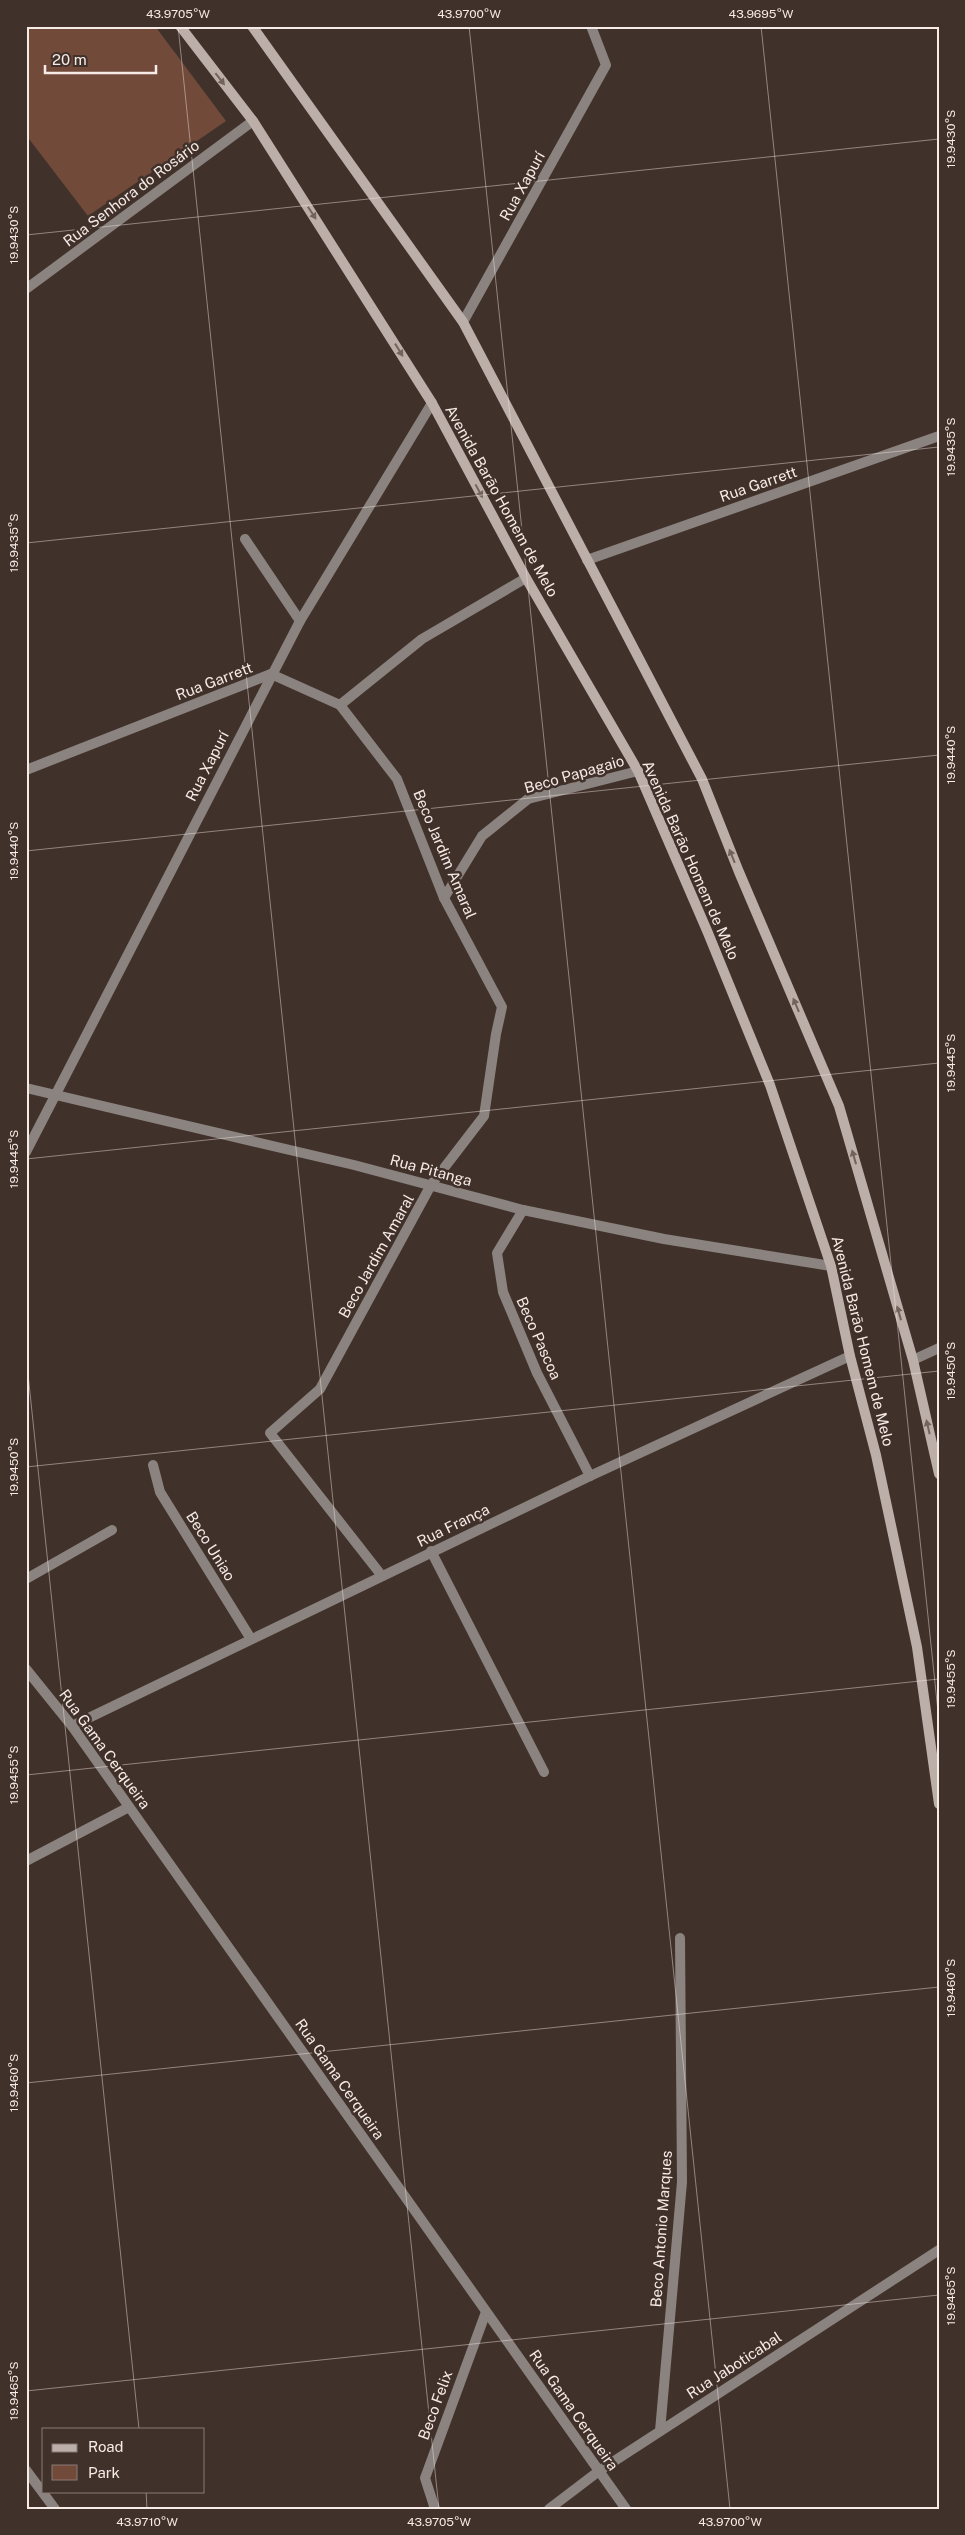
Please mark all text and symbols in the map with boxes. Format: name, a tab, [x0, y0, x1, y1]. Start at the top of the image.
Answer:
text: 43.9705°W	[146, 7, 211, 21]
text: 43.9700°W	[437, 7, 501, 21]
text: 43.9695°W	[729, 7, 794, 21]
scale bar	[45, 42, 156, 74]
text: 20 m	[52, 51, 87, 68]
one-way arrow	[215, 72, 226, 85]
text: 19.9430°S	[944, 110, 958, 168]
street label: Rua Senhora do Rosário	[60, 136, 202, 250]
street label: Rua Xapurí	[496, 148, 548, 224]
text: 19.9430°S	[7, 206, 21, 264]
one-way arrow	[307, 206, 317, 219]
one-way arrow	[394, 343, 403, 356]
street label: Avenida Barão Homem de Melo	[442, 402, 562, 600]
text: 19.9435°S	[944, 418, 958, 476]
street label: Rua Garrett	[717, 463, 799, 505]
one-way arrow	[475, 484, 483, 498]
text: 19.9435°S	[7, 514, 21, 572]
street label: Rua Garrett	[173, 659, 255, 703]
text: 19.9440°S	[944, 726, 958, 784]
street label: Rua Xapurí	[182, 728, 232, 804]
street label: Beco Papagaio	[522, 752, 626, 796]
street label: Avenida Barão Homem de Melo	[639, 758, 743, 962]
street label: Beco Jardim Amaral	[410, 787, 480, 921]
text: 19.9440°S	[7, 822, 21, 880]
one-way arrow	[728, 849, 736, 863]
one-way arrow	[791, 998, 799, 1012]
text: 19.9445°S	[944, 1034, 958, 1092]
text: 19.9445°S	[7, 1130, 21, 1188]
one-way arrow	[849, 1149, 857, 1164]
street label: Rua Pitanga	[388, 1151, 474, 1189]
street label: Beco Jardim Amaral	[335, 1191, 417, 1321]
street label: Avenida Barão Homem de Melo	[829, 1234, 897, 1448]
street label: Beco Pascoa	[513, 1294, 565, 1382]
one-way arrow	[895, 1305, 903, 1320]
text: 19.9450°S	[944, 1342, 958, 1400]
one-way arrow	[924, 1419, 932, 1434]
text: 19.9450°S	[7, 1438, 21, 1496]
street label: Rua França	[414, 1500, 492, 1550]
street label: Beco Uniao	[183, 1508, 239, 1584]
text: 19.9455°S	[944, 1650, 958, 1708]
street label: Rua Gama Cerqueira	[56, 1686, 154, 1812]
text: 19.9455°S	[7, 1746, 21, 1804]
text: 19.9460°S	[944, 1959, 958, 2017]
street label: Rua Gama Cerqueira	[292, 2015, 388, 2143]
text: 19.9460°S	[7, 2054, 21, 2112]
street label: Beco Antonio Marques	[647, 2150, 675, 2308]
text: 19.9465°S	[944, 2267, 958, 2325]
street label: Rua Jaboticabal	[683, 2328, 785, 2402]
street label: Rua Gama Cerqueira	[526, 2346, 622, 2474]
text: 19.9465°S	[7, 2362, 21, 2420]
street label: Beco Felix	[415, 2368, 455, 2442]
legend	[42, 2428, 205, 2492]
text: Road	[88, 2438, 124, 2455]
text: Park	[88, 2464, 120, 2481]
text: 43.9710°W	[116, 2515, 178, 2529]
text: 43.9705°W	[407, 2515, 472, 2529]
text: 43.9700°W	[698, 2515, 762, 2529]

